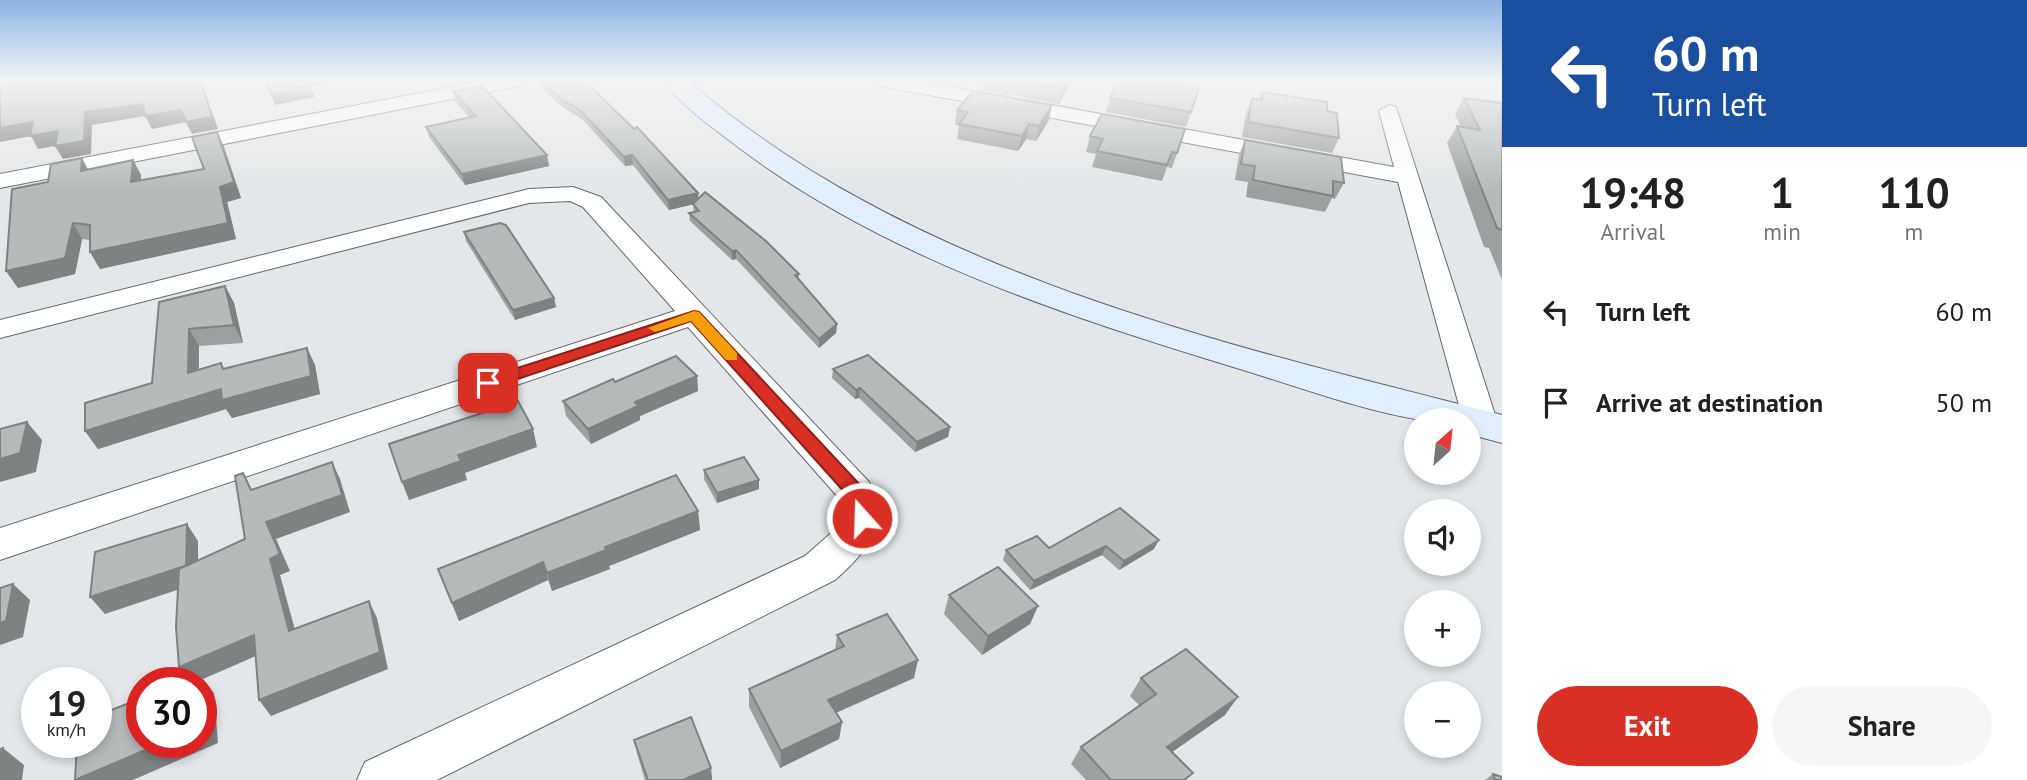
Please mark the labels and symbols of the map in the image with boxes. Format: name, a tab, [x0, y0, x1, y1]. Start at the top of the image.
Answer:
pin	[458, 353, 518, 413]
north arrow	[1404, 408, 1480, 485]
position arrow	[825, 481, 899, 555]
speed limit sign: 30	[126, 667, 217, 758]

